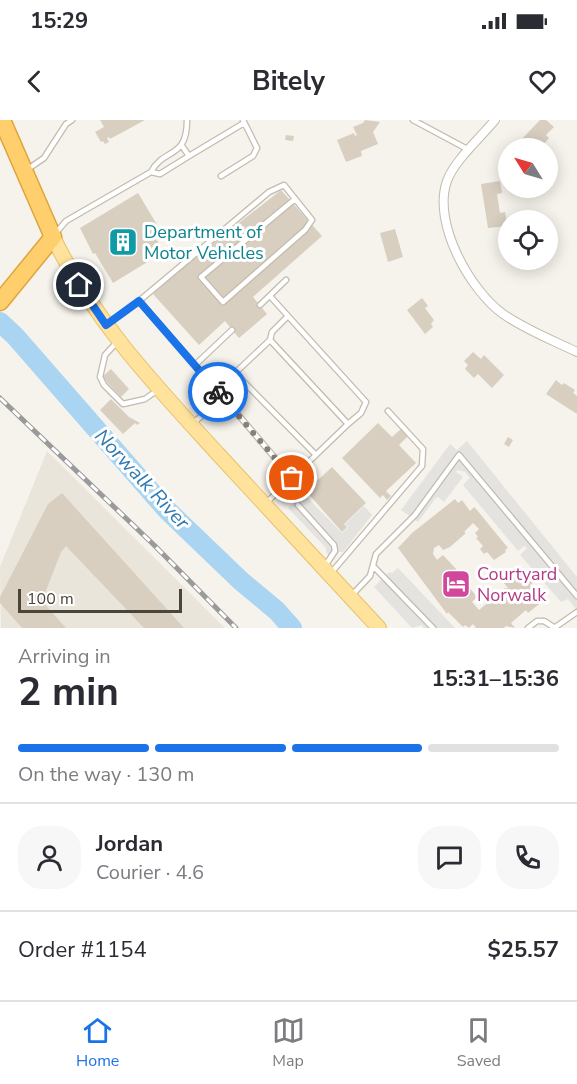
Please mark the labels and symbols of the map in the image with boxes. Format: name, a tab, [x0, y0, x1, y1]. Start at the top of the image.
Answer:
north arrow	[498, 138, 558, 198]
place label: Department of Motor Vehicles	[144, 220, 264, 265]
building icon: Department of Motor Vehicles	[107, 226, 139, 258]
pin	[53, 259, 104, 310]
courier	[188, 362, 248, 422]
water label: Norwalk River	[89, 423, 196, 536]
pin	[266, 452, 317, 503]
place label: Courtyard Norwalk	[477, 562, 557, 607]
hotel icon: Courtyard Norwalk	[440, 568, 472, 600]
scale bar	[18, 586, 182, 613]

